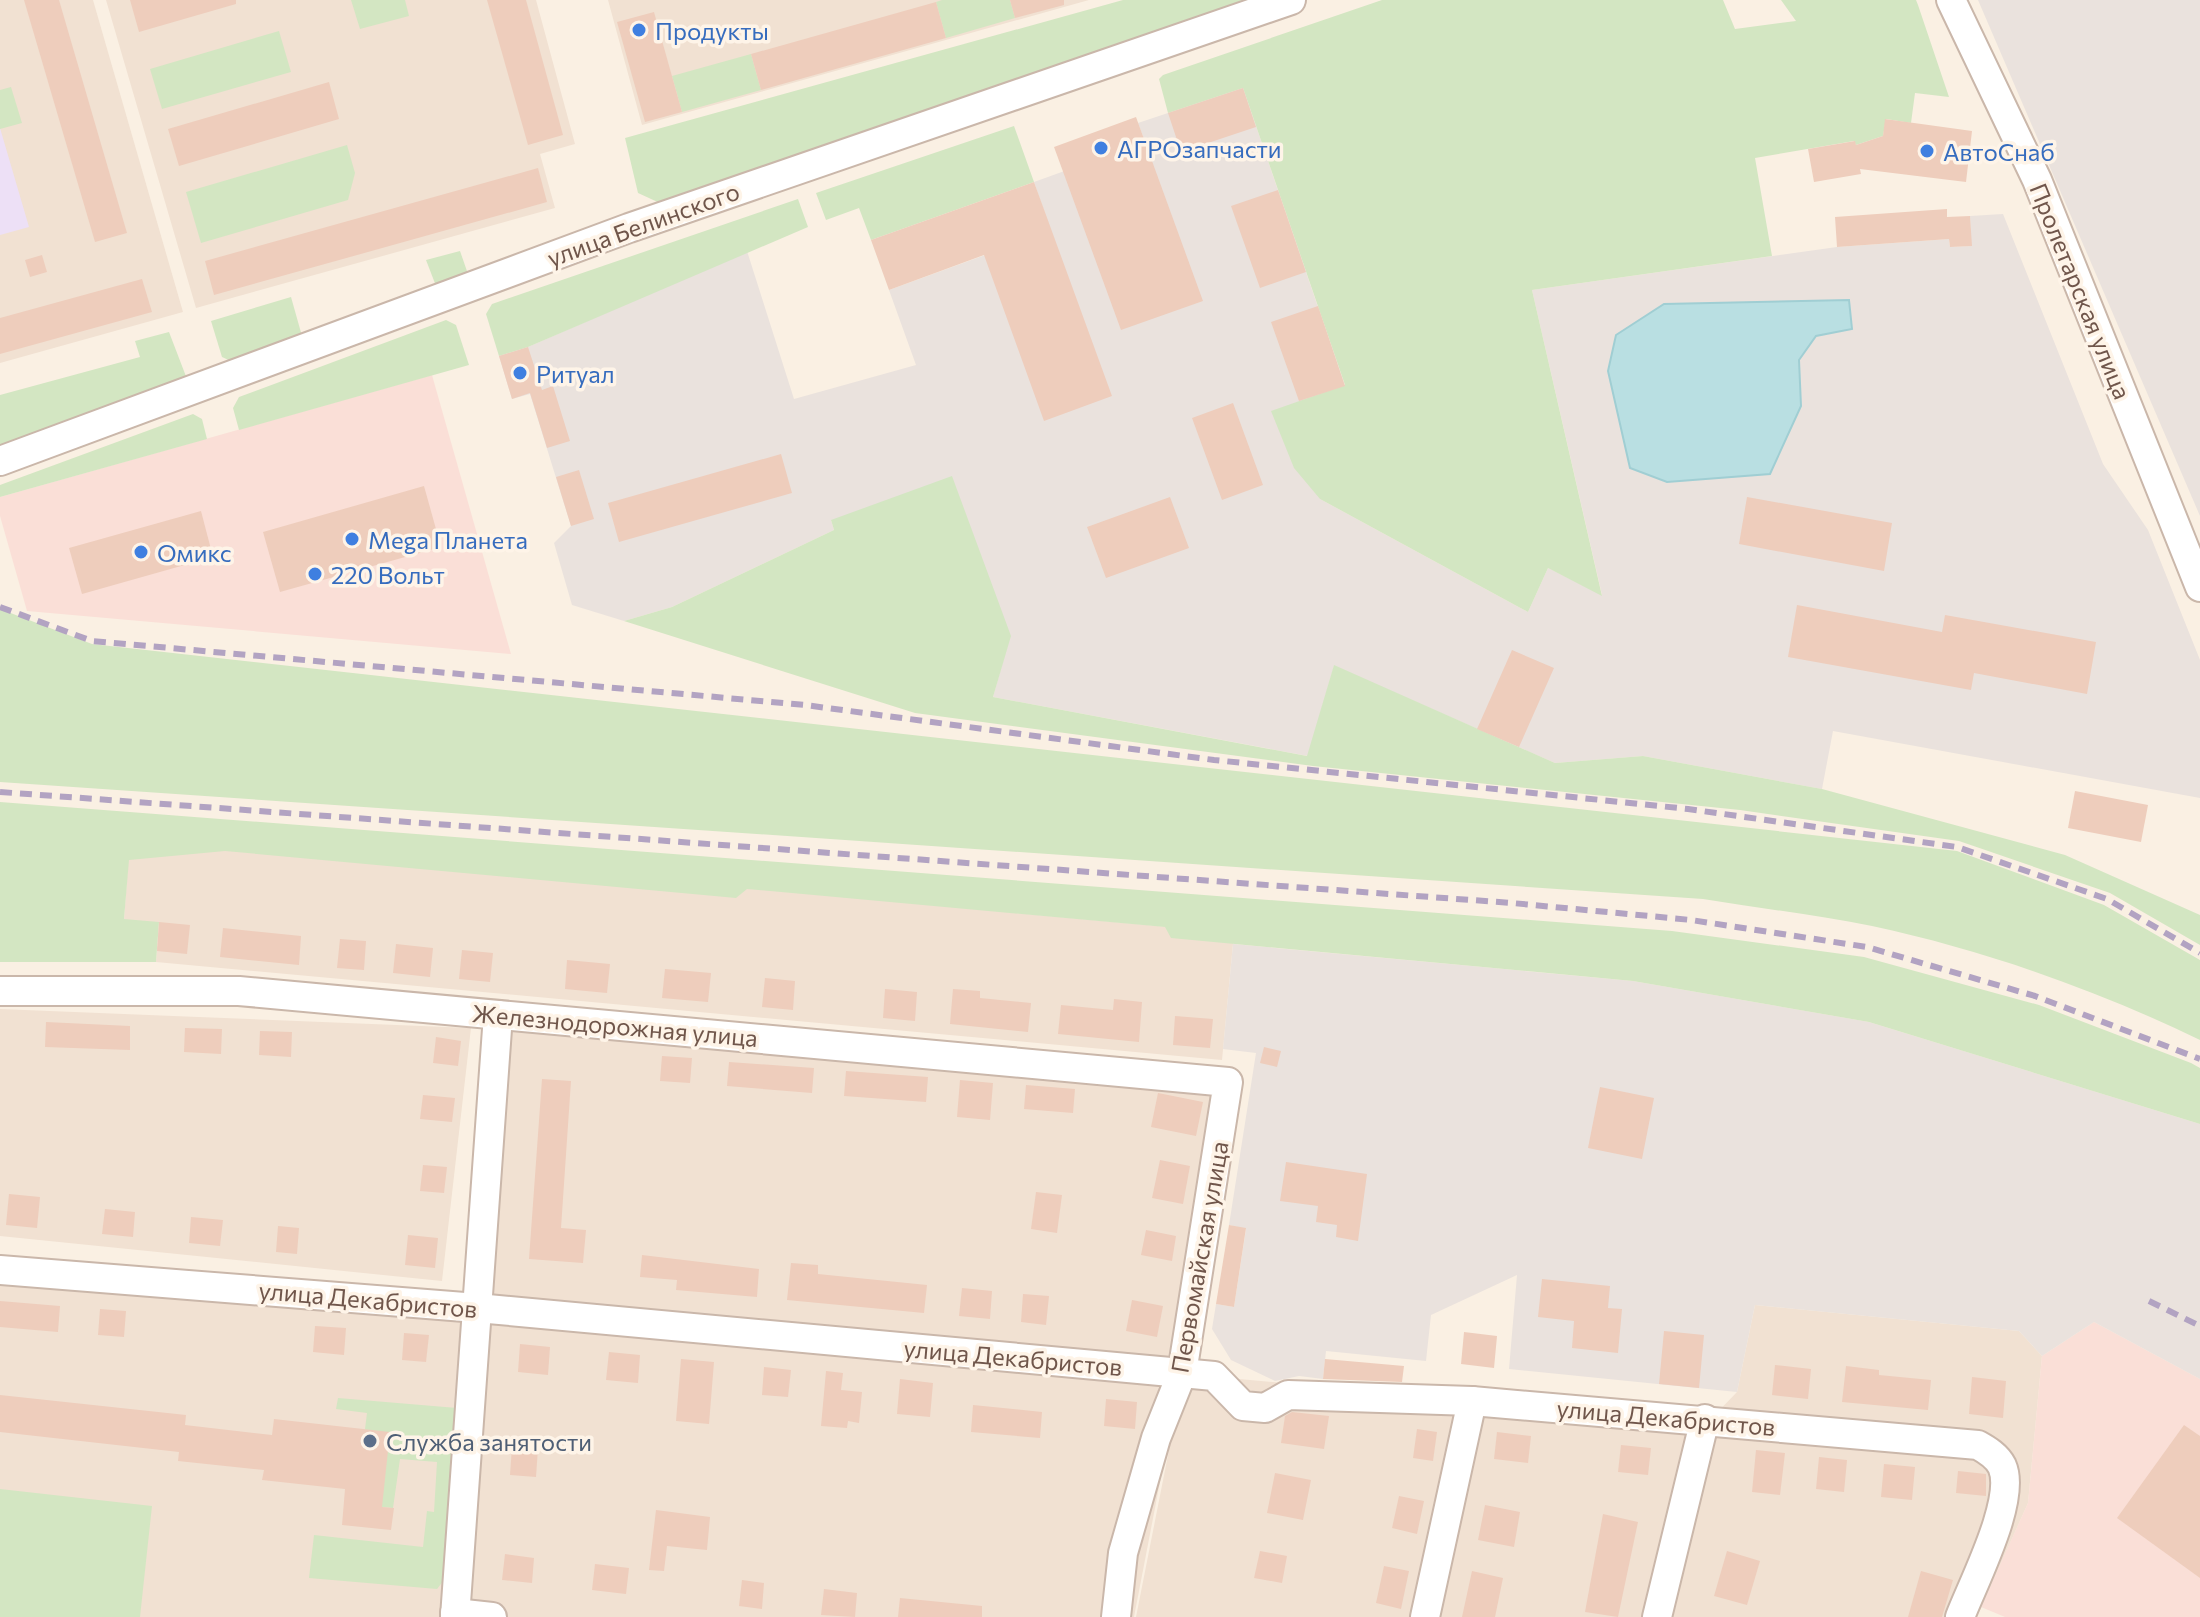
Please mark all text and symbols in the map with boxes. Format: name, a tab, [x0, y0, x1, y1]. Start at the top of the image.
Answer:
place label: Продукты	[655, 16, 769, 45]
marker: Продукты	[630, 21, 648, 39]
place label: АГРОзапчасти	[1117, 134, 1282, 163]
place label: АвтоСнаб	[1943, 137, 2055, 166]
marker: АГРОзапчасти	[1092, 139, 1110, 157]
marker: АвтоСнаб	[1918, 142, 1936, 160]
street label: улица Белинского	[543, 176, 743, 272]
street label: Пролетарская улица	[2024, 179, 2138, 403]
place label: Ритуал	[536, 359, 615, 388]
marker: Ритуал	[511, 364, 529, 382]
place label: Mega Планета	[368, 525, 528, 554]
marker: Mega Планета	[343, 530, 361, 548]
place label: Омикс	[157, 538, 232, 567]
marker: Омикс	[132, 543, 150, 561]
place label: 220 Вольт	[331, 560, 445, 589]
marker: 220 Вольт	[306, 565, 324, 583]
street label: Железнодорожная улица	[471, 998, 759, 1052]
street label: Первомайская улица	[1164, 1139, 1234, 1375]
street label: улица Декабристов	[257, 1275, 479, 1323]
street label: улица Декабристов	[902, 1333, 1124, 1381]
street label: улица Декабристов	[1555, 1393, 1777, 1441]
place label: Служба занятости	[386, 1427, 592, 1456]
marker: Служба занятости	[361, 1432, 379, 1450]

